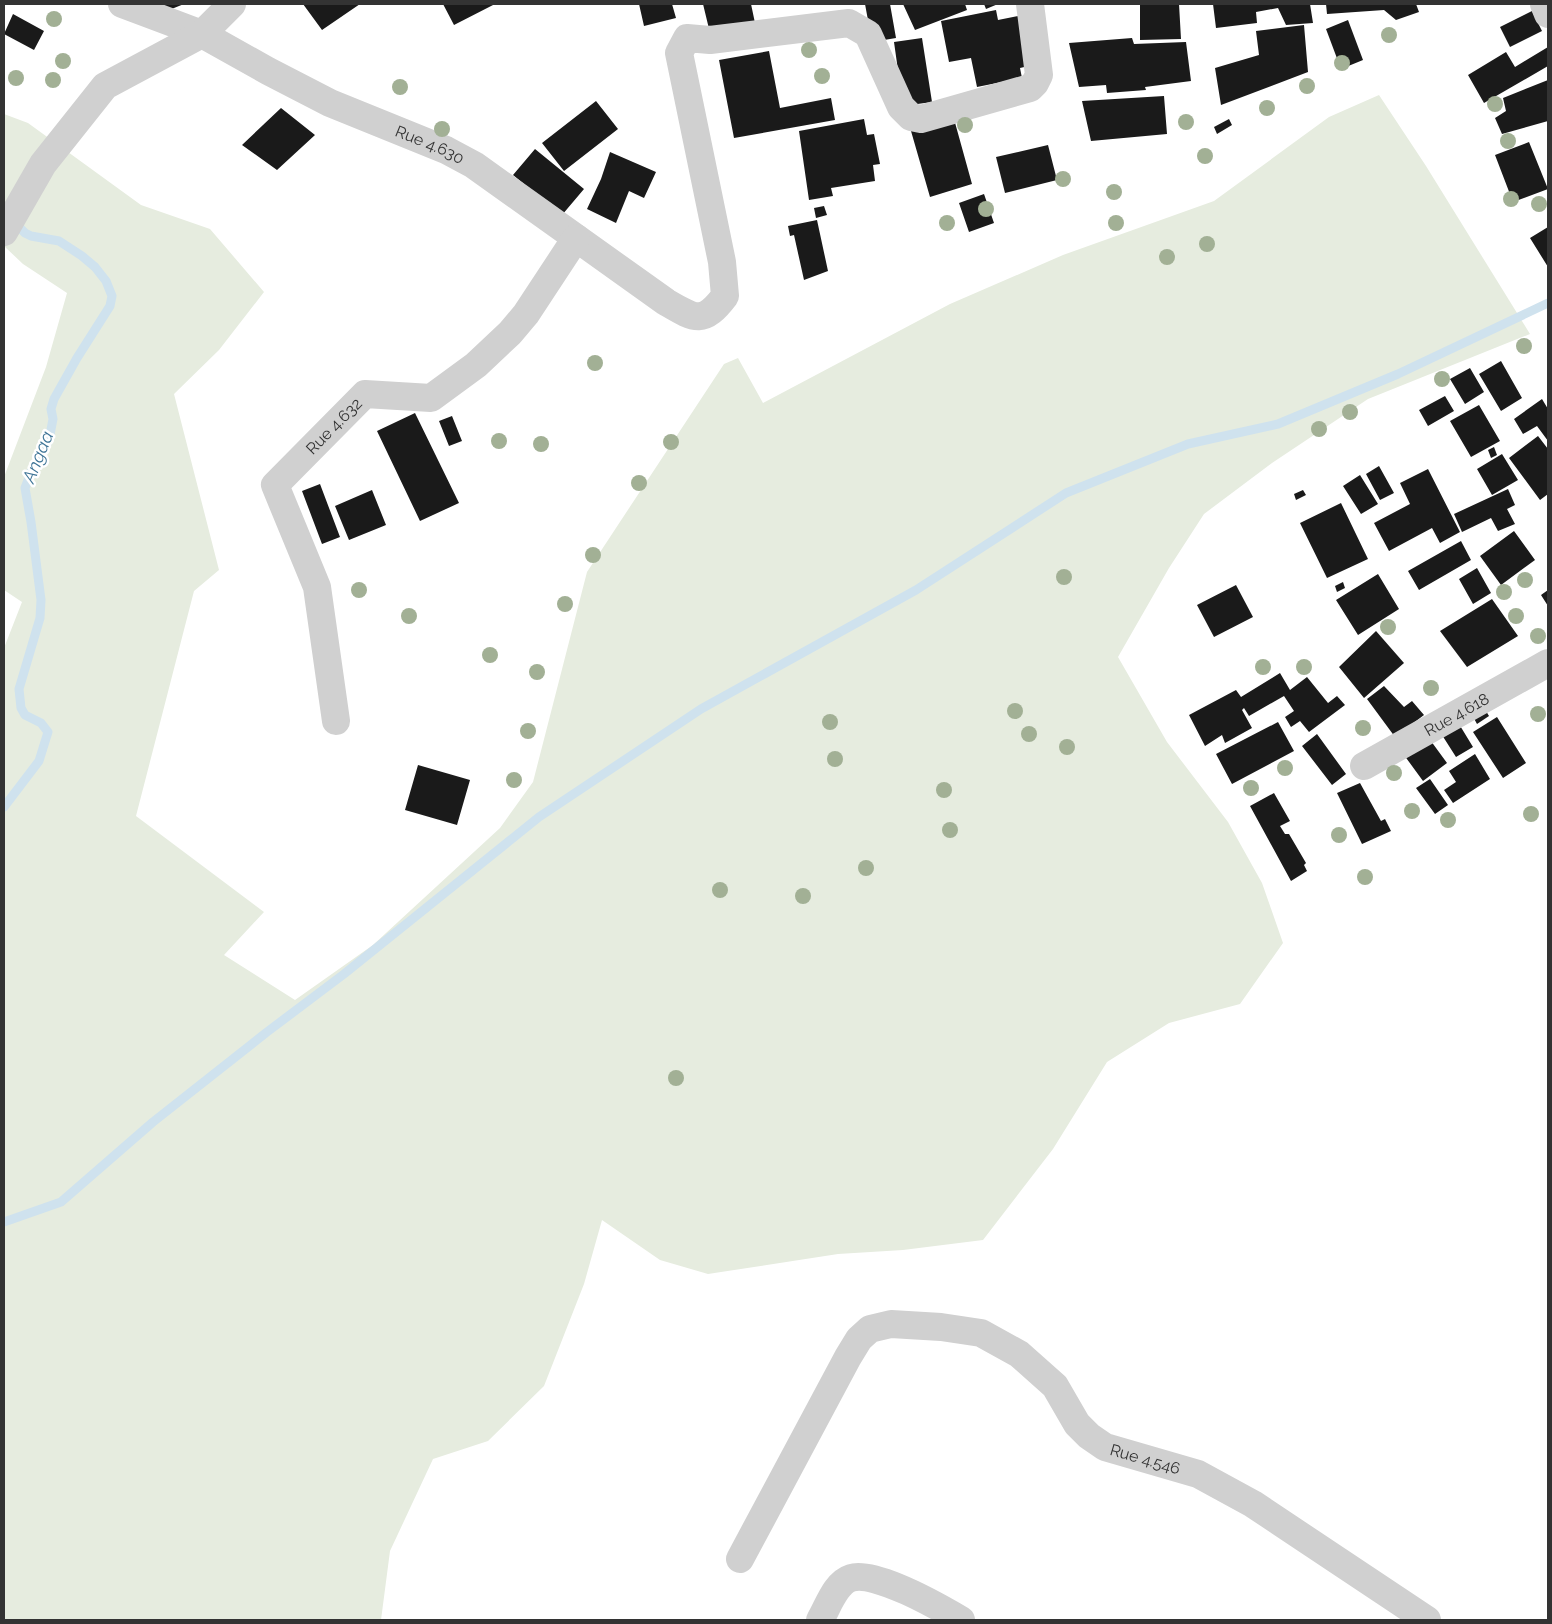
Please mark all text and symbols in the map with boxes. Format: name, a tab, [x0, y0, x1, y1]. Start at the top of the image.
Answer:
street label: Rue 4.630	[393, 122, 467, 168]
street label: Rue 4.632	[302, 394, 366, 458]
water label: Angaa	[17, 428, 57, 487]
street label: Rue 4.618	[1421, 689, 1492, 740]
street label: Rue 4.546	[1108, 1440, 1183, 1478]

